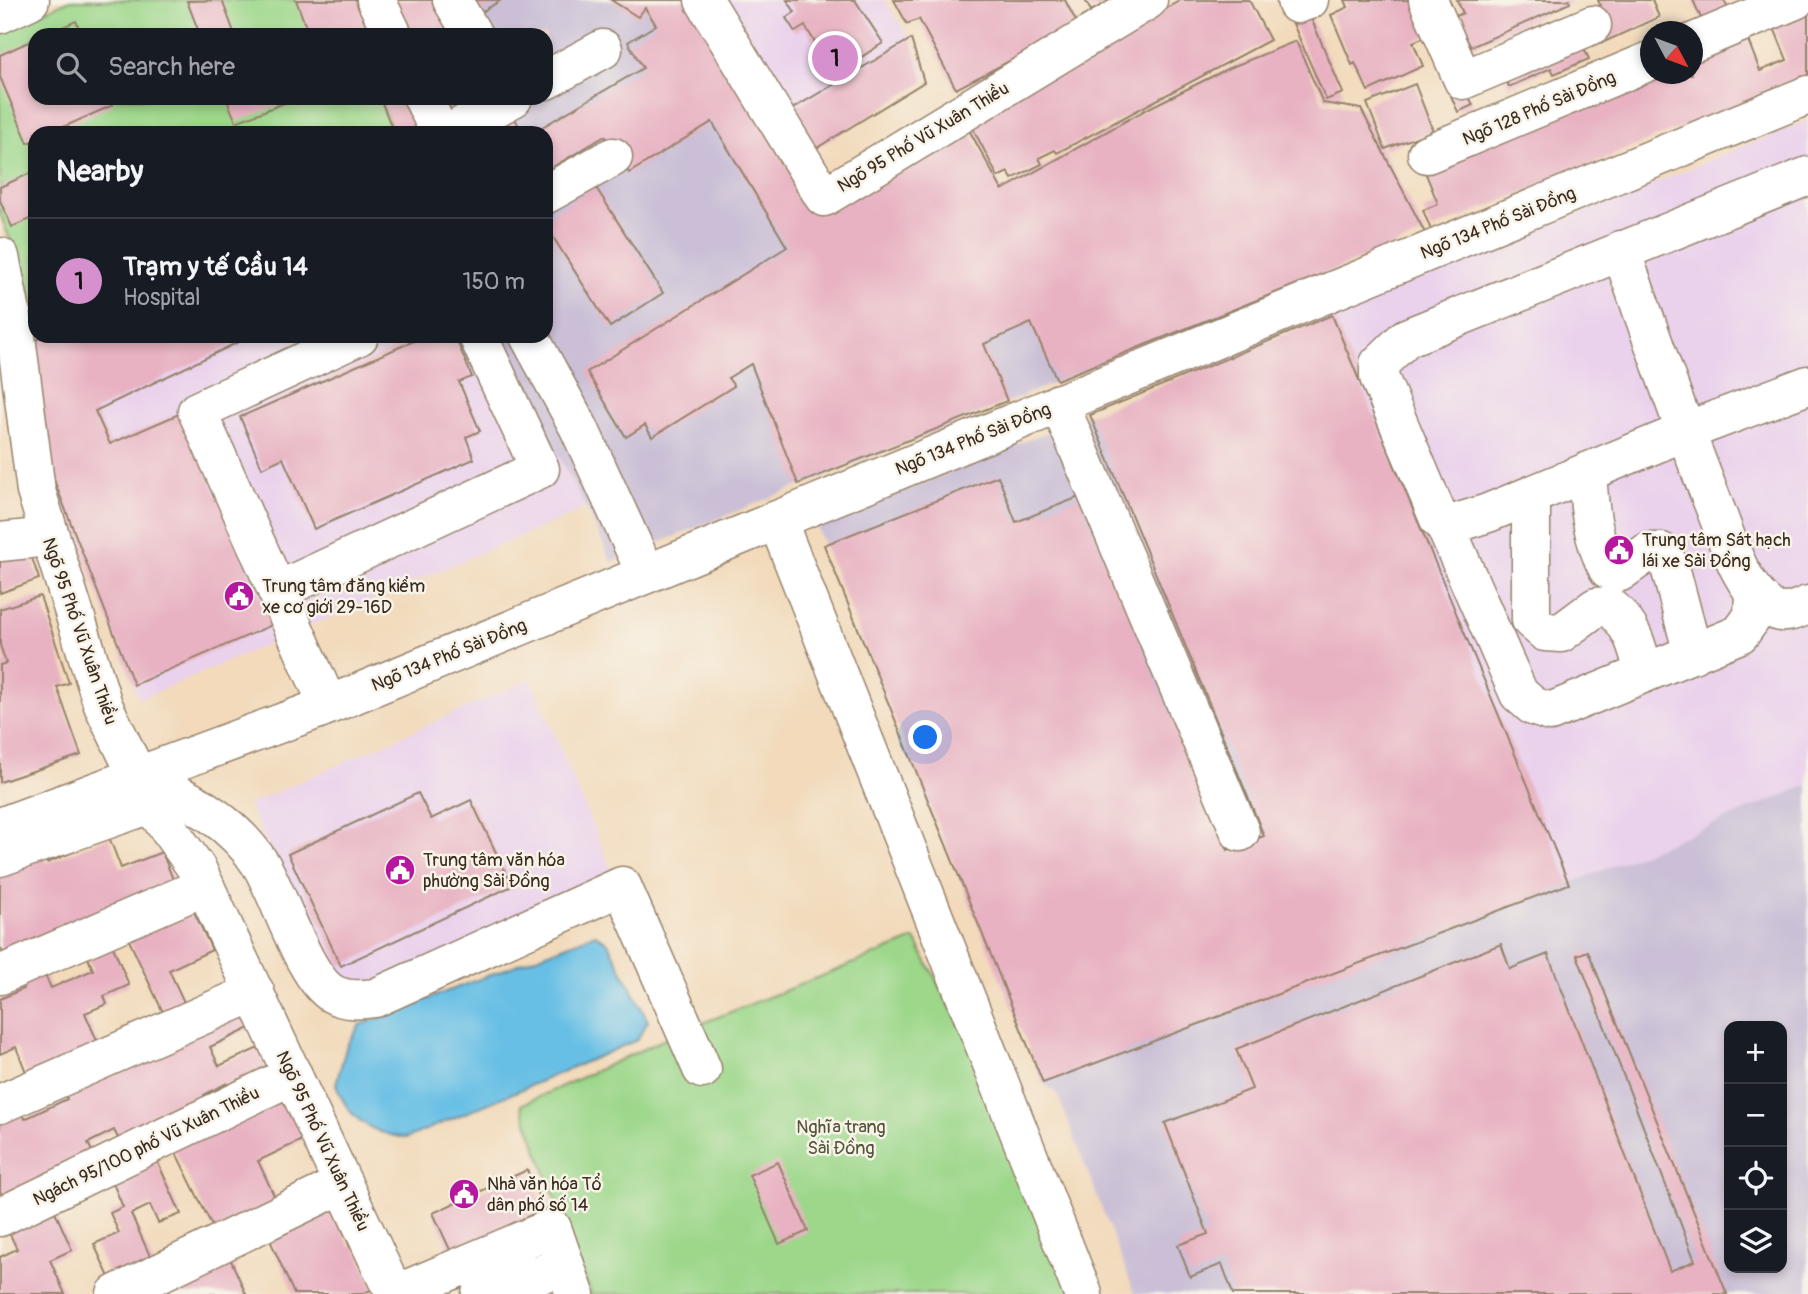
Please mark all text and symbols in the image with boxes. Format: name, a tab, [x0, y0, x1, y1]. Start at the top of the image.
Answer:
north arrow	[1640, 21, 1703, 84]
search box	[28, 28, 553, 105]
pin: 1	[812, 32, 858, 84]
icon: search	[52, 48, 90, 86]
text: Search here	[108, 51, 235, 83]
street label: Ngõ 128 Phố Sài Đồng	[1459, 66, 1619, 151]
street label: Ngõ 95 Phố Vũ Xuân Thiều	[833, 77, 1013, 198]
text: Nearby	[56, 153, 143, 190]
street label: Ngõ 134 Phố Sài Đồng	[1417, 182, 1579, 265]
text: Trạm y tế Cầu 14	[123, 251, 308, 283]
text: 1	[75, 267, 84, 296]
text: 150 m	[462, 267, 525, 296]
text: Hospital	[123, 283, 201, 312]
street label: Ngõ 134 Phố Sài Đồng	[892, 398, 1054, 481]
place label: Trung tâm Sát hạch lái xe Sài Đồng	[1642, 529, 1791, 573]
public building icon: Trung tâm Sát hạch lái xe Sài Đồng	[1602, 533, 1636, 567]
street label: Ngõ 95 Phố Vũ Xuân Thiều	[37, 535, 122, 728]
place label: Trung tâm đăng kiểm xe cơ giới 29-16D	[262, 575, 425, 619]
public building icon: Trung tâm đăng kiểm xe cơ giới 29-16D	[222, 579, 256, 613]
street label: Ngõ 134 Phố Sài Đồng	[368, 614, 530, 697]
your location	[908, 720, 942, 754]
place label: Trung tâm văn hóa phường Sài Đồng	[423, 849, 565, 893]
public building icon: Trung tâm văn hóa phường Sài Đồng	[383, 853, 417, 887]
map controls	[1724, 1021, 1787, 1273]
button: +	[1724, 1021, 1787, 1084]
street label: Ngõ 95 Phố Vũ Xuân Thiều	[271, 1047, 374, 1235]
street label: Ngách 95/100 phố Vũ Xuân Thiều	[29, 1082, 263, 1211]
button: −	[1724, 1084, 1787, 1147]
park label: Nghĩa trang Sài Đồng	[796, 1116, 886, 1160]
button: locate	[1724, 1147, 1787, 1210]
place label: Nhà văn hóa Tổ dân phố số 14	[487, 1172, 602, 1217]
public building icon: Nhà văn hóa Tổ dân phố số 14	[447, 1177, 481, 1211]
button: layers	[1724, 1210, 1787, 1273]

